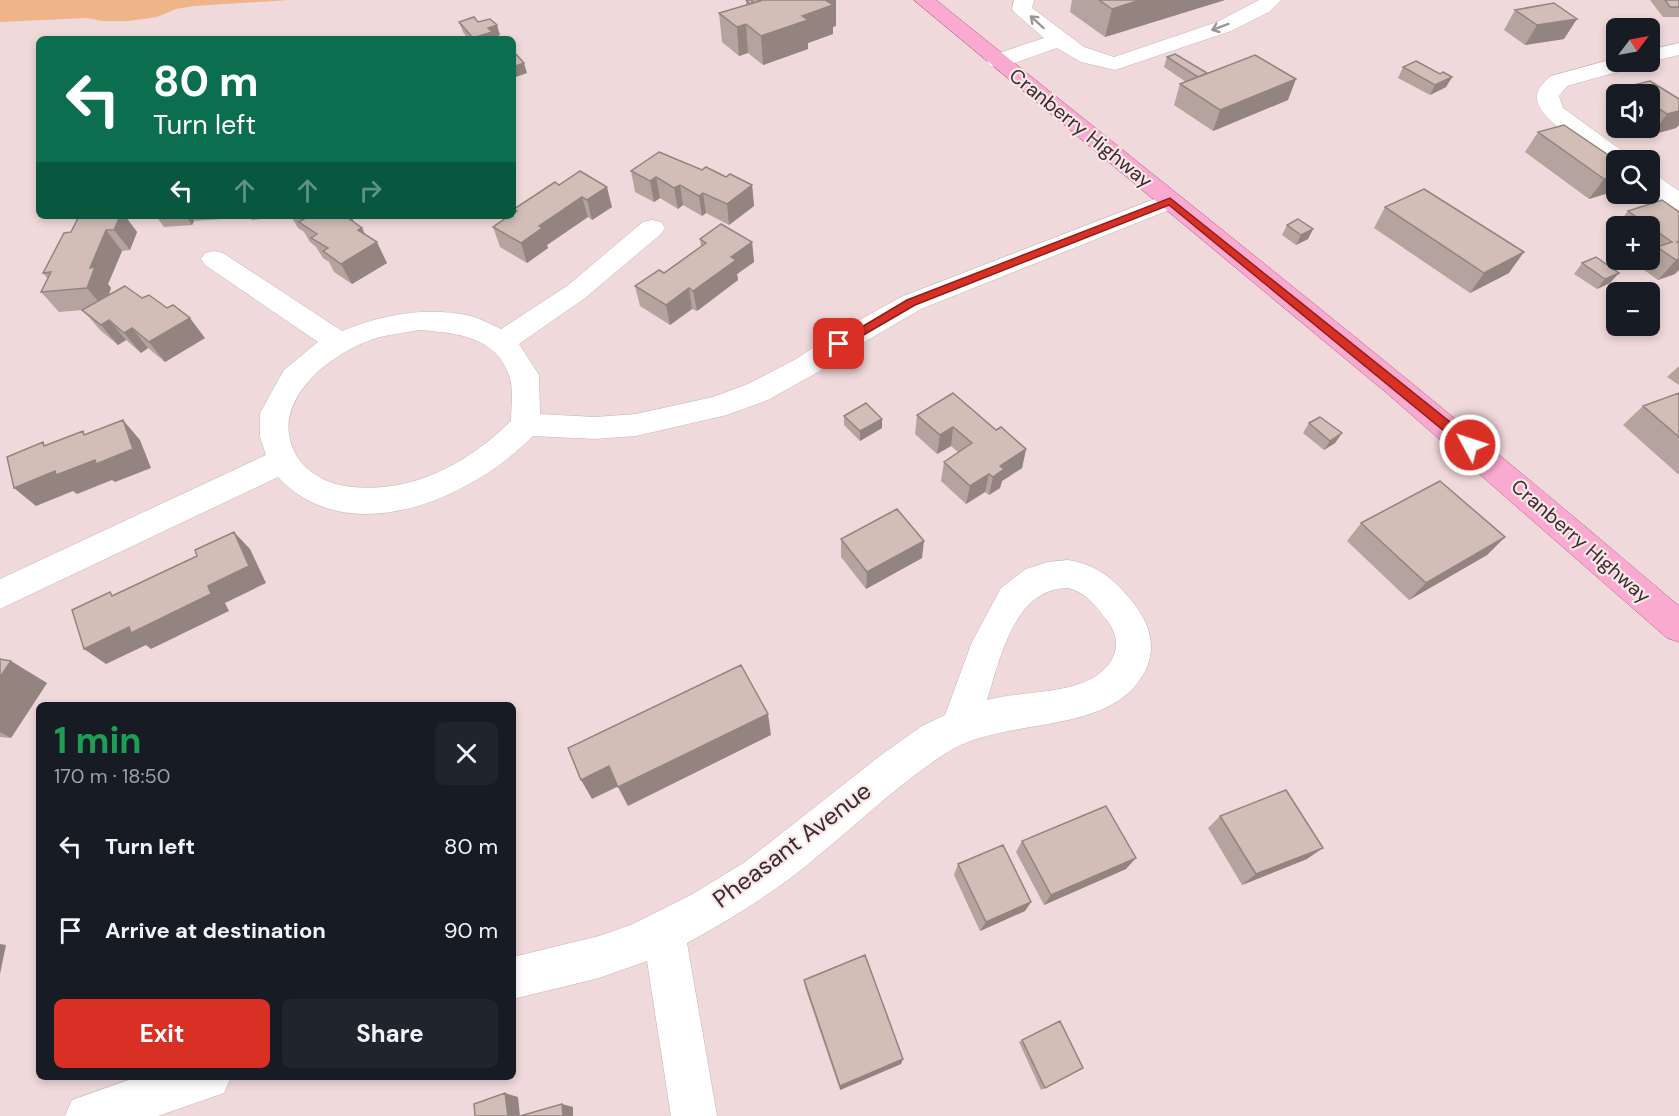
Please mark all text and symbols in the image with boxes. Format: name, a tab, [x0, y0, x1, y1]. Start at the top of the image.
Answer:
one-way arrow	[1030, 15, 1045, 29]
north arrow	[1606, 18, 1660, 72]
map controls	[1606, 18, 1660, 336]
one-way arrow	[1211, 22, 1230, 33]
text: 80 m	[153, 54, 259, 109]
icon: left	[54, 60, 132, 138]
street label: Cranberry Highway	[1004, 62, 1158, 194]
button: sound	[1606, 84, 1660, 138]
text: Turn left	[153, 107, 256, 142]
button: search	[1606, 150, 1660, 204]
icon: left	[165, 174, 198, 207]
icon: ahead	[228, 174, 261, 207]
icon: ahead	[291, 174, 324, 207]
icon: right	[354, 174, 387, 207]
button: +	[1606, 216, 1660, 270]
button: −	[1606, 282, 1660, 336]
pin	[813, 318, 864, 369]
icon: arrive	[822, 327, 855, 360]
position arrow	[1438, 413, 1502, 477]
street label: Cranberry Highway	[1506, 473, 1656, 609]
text: 1 min	[54, 717, 142, 764]
button: close	[435, 722, 498, 785]
text: 170 m · 18:50	[54, 763, 170, 789]
street label: Pheasant Avenue	[706, 775, 877, 914]
icon: left	[54, 830, 87, 863]
text: Turn left	[105, 832, 195, 861]
text: 80 m	[444, 832, 498, 861]
icon: arrive	[54, 914, 87, 947]
text: Arrive at destination	[105, 916, 326, 945]
text: 90 m	[444, 916, 498, 945]
button: Exit	[54, 999, 270, 1068]
button: Share	[282, 999, 498, 1068]

